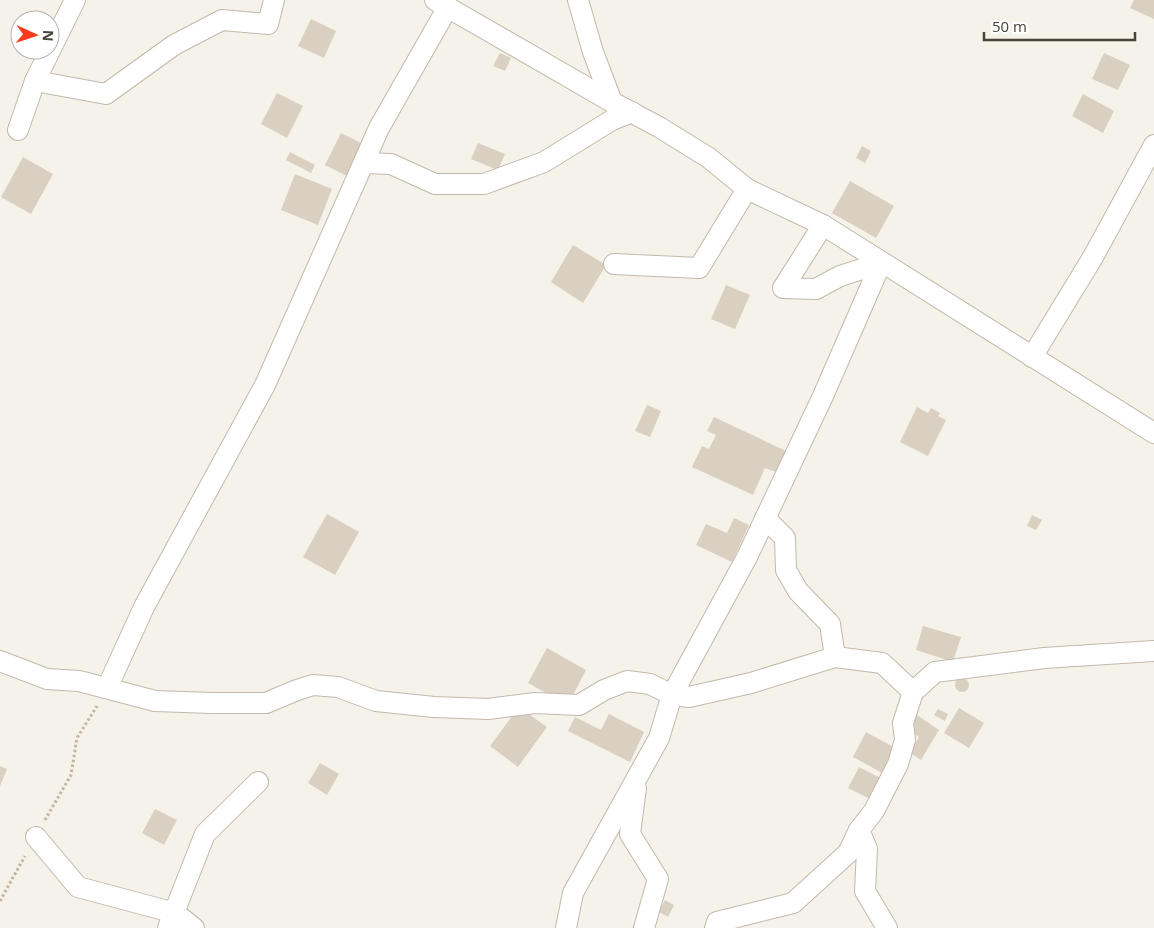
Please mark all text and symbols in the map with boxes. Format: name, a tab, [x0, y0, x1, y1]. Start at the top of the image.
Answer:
north arrow	[10, 10, 60, 60]
scale bar	[984, 10, 1135, 42]
text: 50 m	[992, 16, 1027, 36]
text: N	[39, 30, 58, 42]

